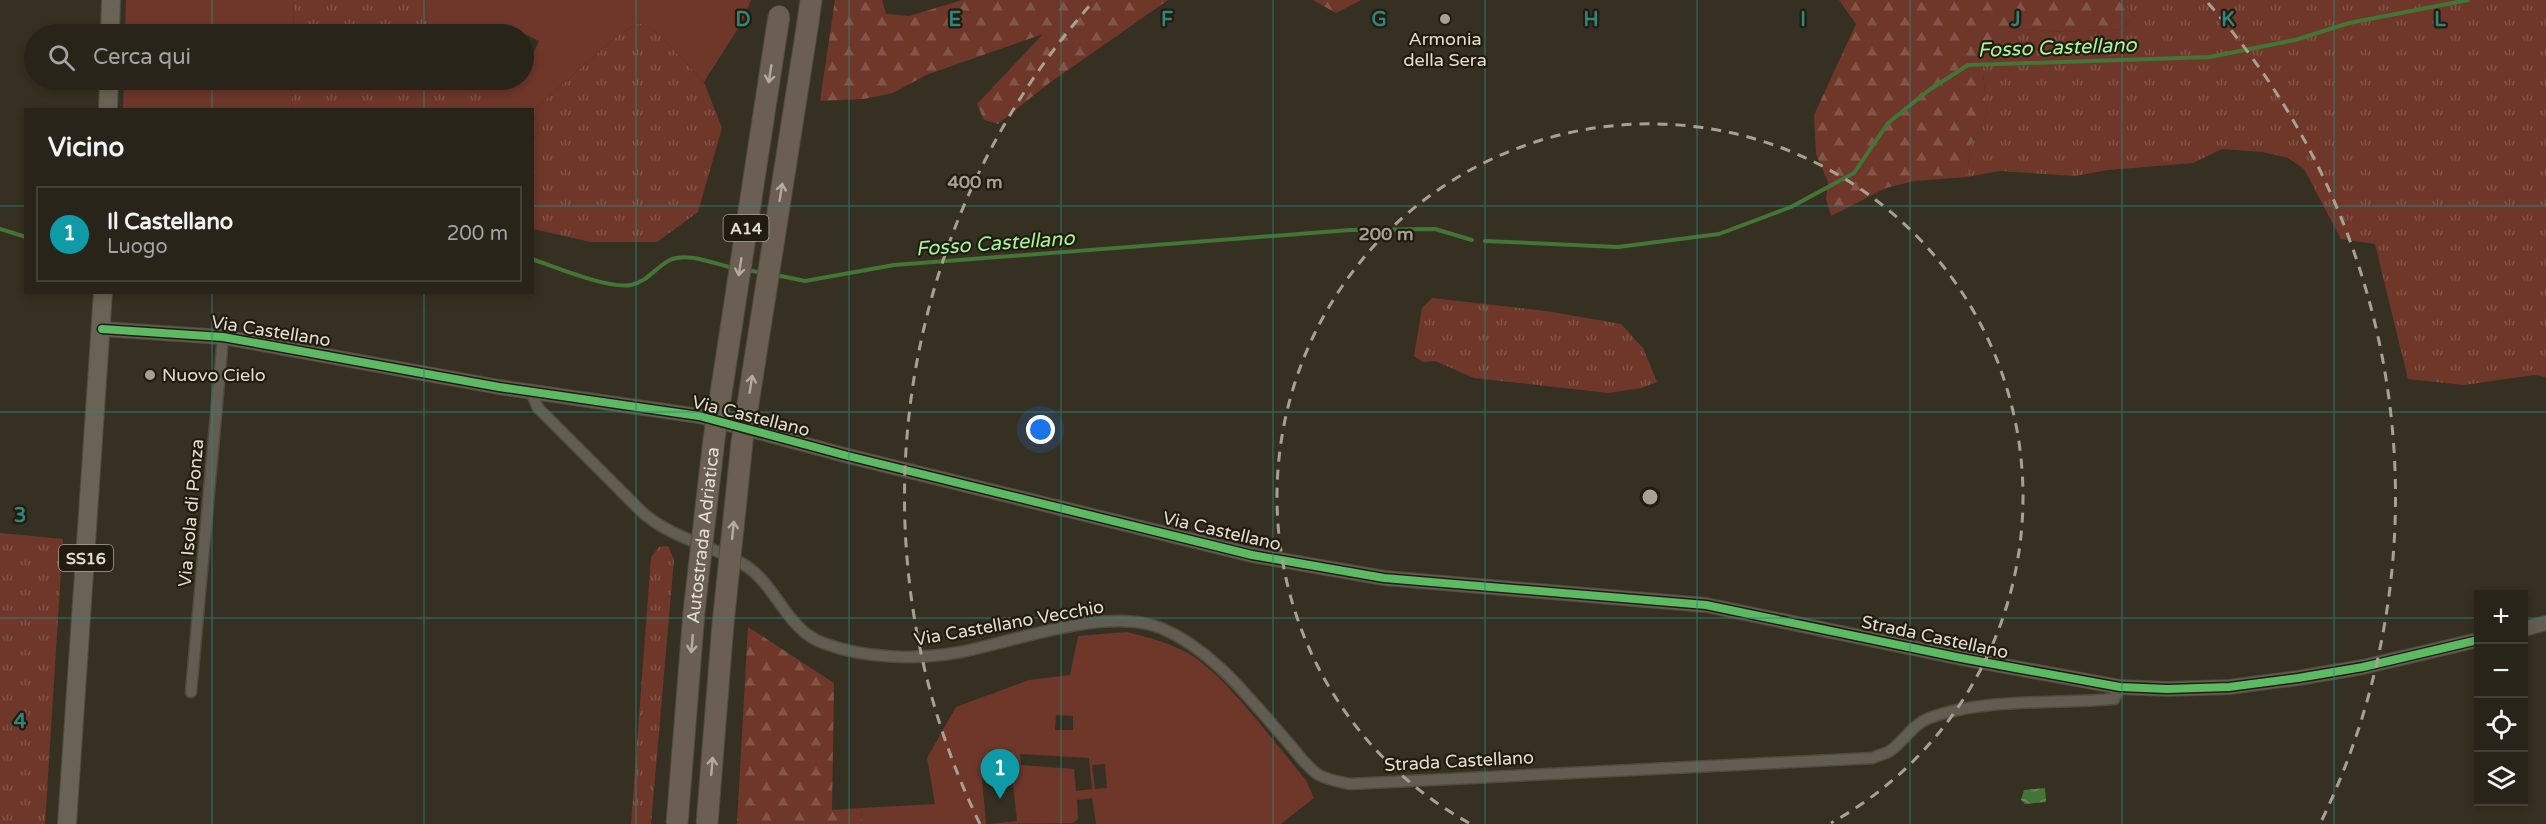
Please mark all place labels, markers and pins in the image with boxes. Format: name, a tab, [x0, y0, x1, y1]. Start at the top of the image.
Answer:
marker: Armonia della Sera	[1438, 12, 1452, 26]
place label: Armonia della Sera	[1403, 28, 1487, 71]
place label: Nuovo Cielo	[162, 364, 266, 386]
marker: Nuovo Cielo	[143, 368, 157, 382]
centre of rings	[1640, 487, 1660, 507]
pin: 1	[980, 750, 1020, 799]

